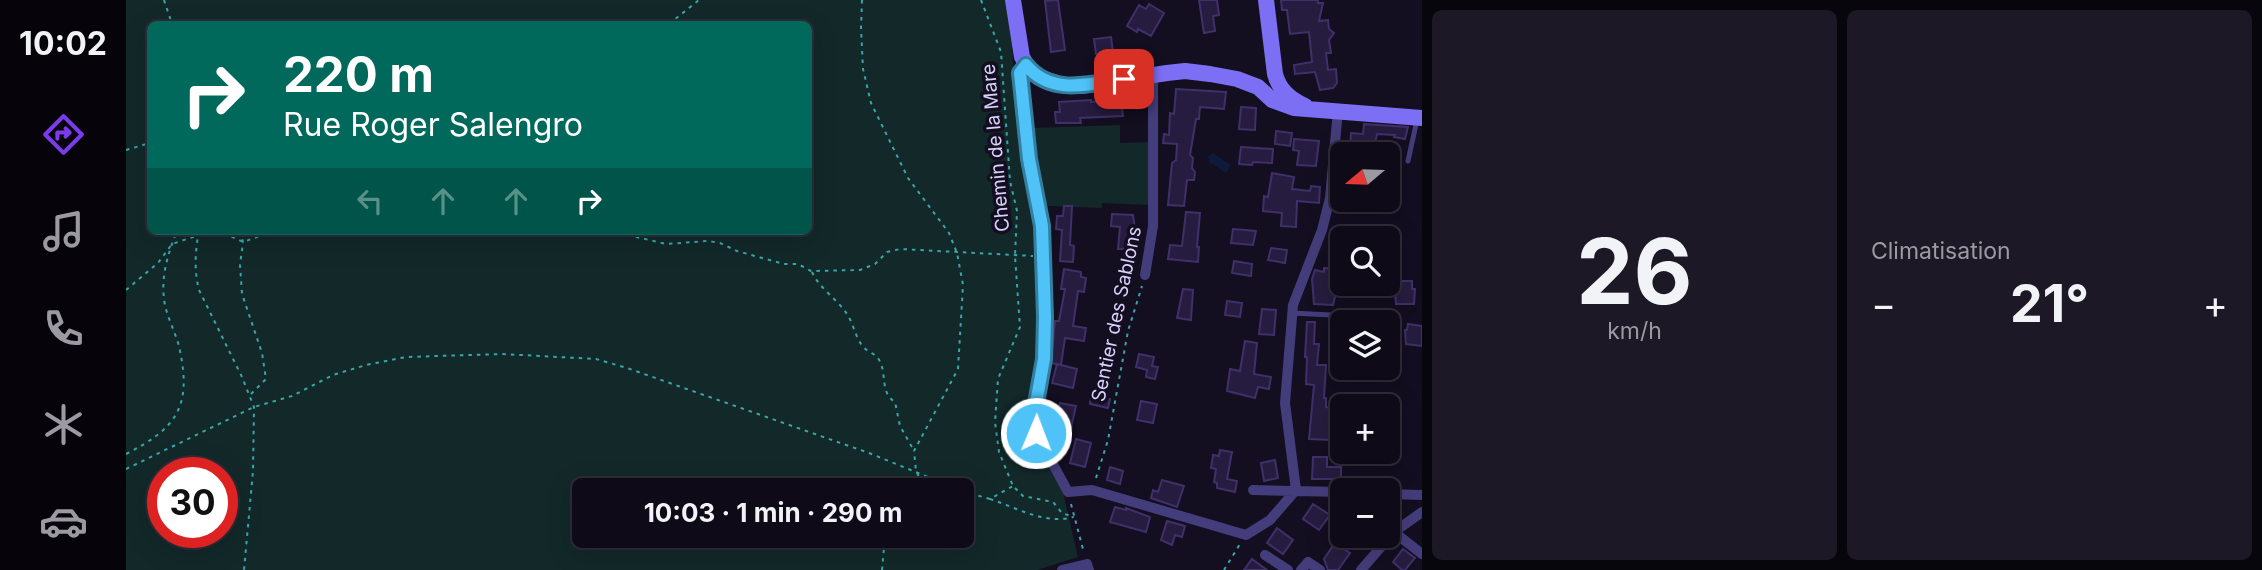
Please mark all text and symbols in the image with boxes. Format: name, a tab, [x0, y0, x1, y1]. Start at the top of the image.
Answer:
text: 10:02	[19, 24, 107, 63]
text: 220 m	[283, 45, 434, 104]
icon: right	[168, 49, 259, 140]
pin	[1094, 49, 1154, 109]
icon: arrive	[1105, 60, 1143, 98]
street label: Chemin de la Mare	[977, 63, 1014, 233]
text: Rue Roger Salengro	[283, 105, 583, 144]
icon: directions	[39, 110, 88, 159]
north arrow	[1330, 142, 1400, 212]
map controls	[1330, 142, 1400, 548]
icon: left	[351, 182, 389, 220]
icon: ahead	[424, 182, 462, 220]
icon: ahead	[497, 182, 535, 220]
icon: right	[570, 182, 608, 220]
icon: music	[39, 207, 88, 256]
text: 26	[1576, 216, 1693, 326]
street label: Sentier des Sablons	[1087, 224, 1146, 404]
button: search	[1330, 226, 1400, 296]
text: Climatisation	[1871, 237, 2011, 265]
text: 21°	[2010, 272, 2089, 335]
text: −	[1871, 281, 1896, 327]
text: +	[2203, 281, 2228, 327]
icon: phone	[39, 304, 88, 353]
button: layers	[1330, 310, 1400, 380]
text: km/h	[1607, 317, 1662, 345]
button: +	[1330, 394, 1400, 464]
position arrow	[999, 396, 1073, 470]
icon: climate	[39, 400, 88, 449]
speed limit sign: 30	[147, 457, 238, 548]
button: −	[1330, 478, 1400, 548]
icon: car	[39, 497, 88, 546]
text: 10:03 · 1 min · 290 m	[644, 497, 902, 528]

